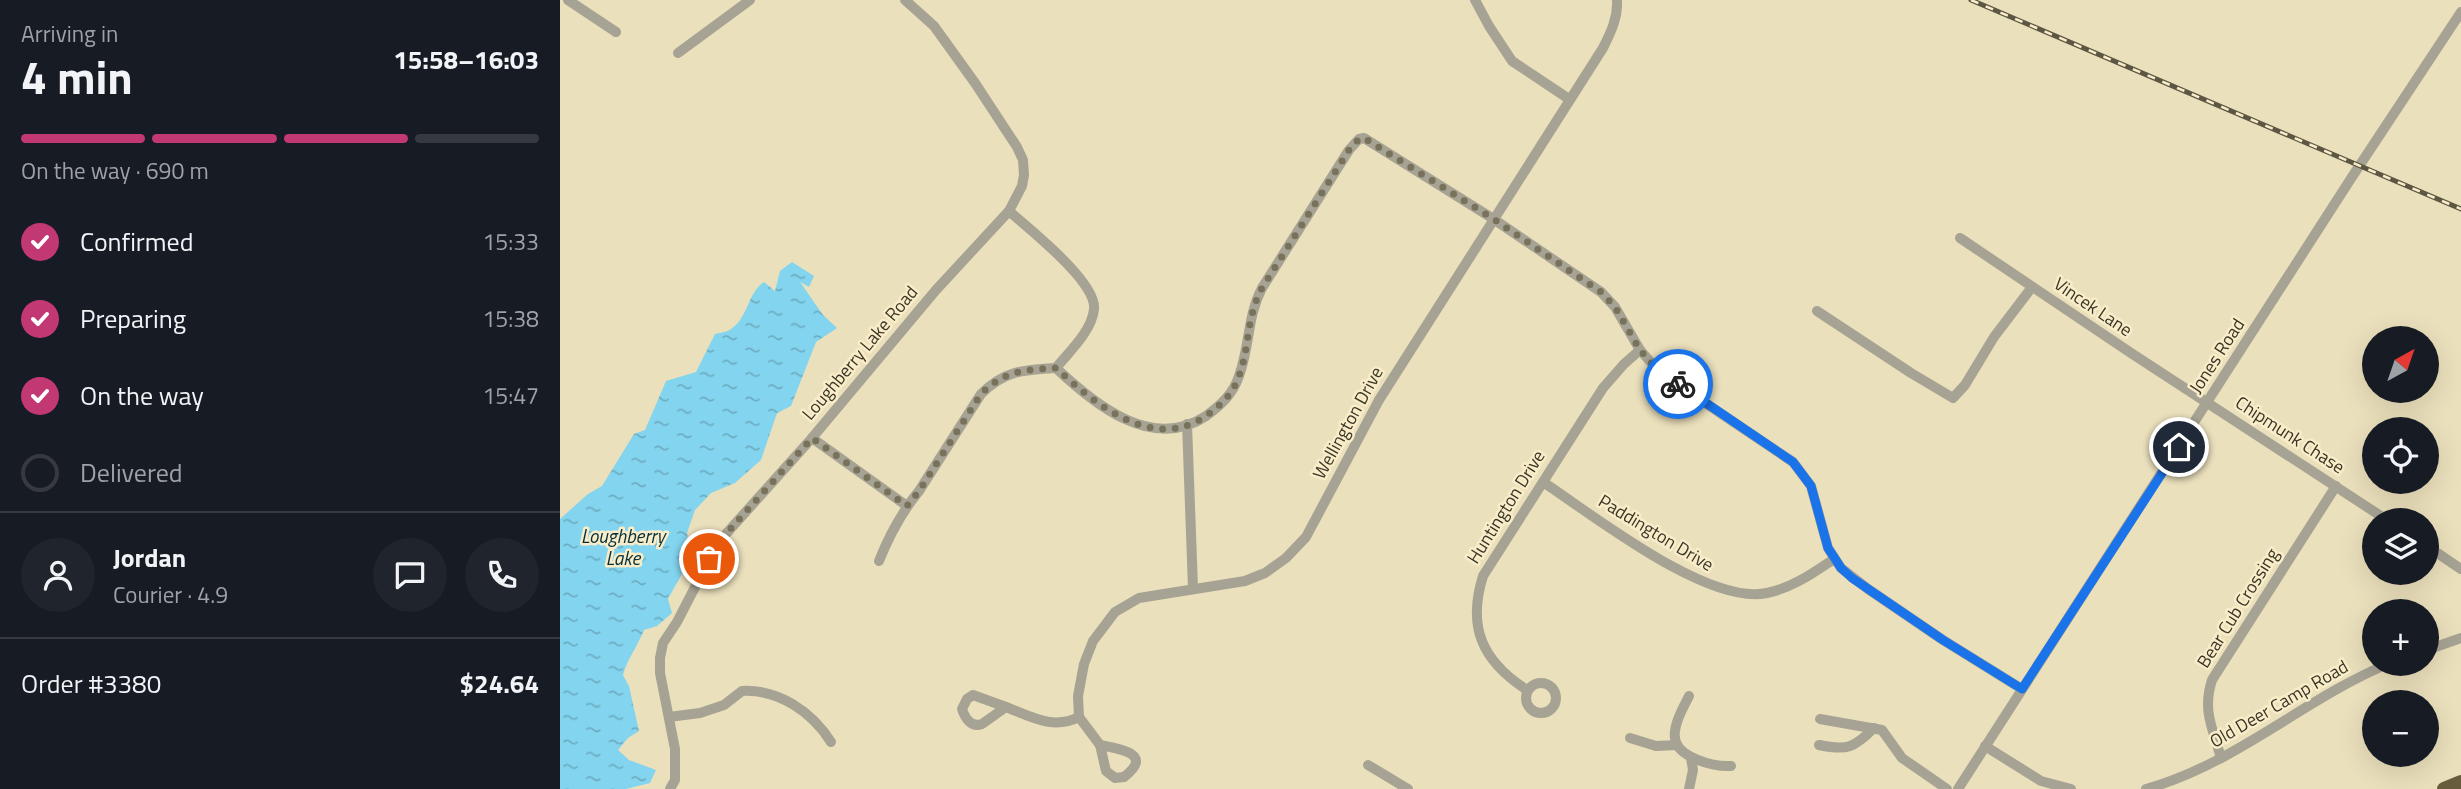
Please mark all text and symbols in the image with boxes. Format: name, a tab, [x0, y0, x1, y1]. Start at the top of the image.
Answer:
text: Arriving in	[21, 16, 118, 51]
text: 15:58–16:03	[393, 40, 539, 79]
text: 4 min	[21, 42, 133, 112]
text: On the way · 690 m	[21, 153, 209, 188]
text: Confirmed	[80, 222, 194, 261]
icon: check	[21, 223, 59, 261]
text: 15:33	[482, 224, 539, 259]
street label: Vincek Lane	[2048, 270, 2138, 343]
street label: Loughberry Lake Road	[795, 280, 924, 426]
text: Preparing	[80, 299, 186, 338]
icon: check	[21, 300, 59, 338]
text: 15:38	[482, 301, 539, 336]
street label: Jones Road	[2182, 313, 2251, 399]
north arrow	[2362, 326, 2440, 402]
map controls	[2362, 326, 2439, 767]
courier	[1643, 349, 1713, 419]
street label: Wellington Drive	[1306, 362, 1390, 484]
icon: bike	[1659, 365, 1697, 403]
text: On the way	[80, 376, 204, 415]
icon: check	[21, 377, 59, 415]
text: 15:47	[482, 378, 539, 413]
street label: Chipmunk Chase	[2230, 389, 2350, 480]
pin	[2149, 417, 2209, 477]
button: locate	[2362, 417, 2439, 494]
icon: home	[2160, 428, 2198, 466]
street label: Huntington Drive	[1460, 445, 1551, 569]
text: Delivered	[80, 453, 183, 492]
street label: Paddington Drive	[1593, 487, 1719, 578]
button: layers	[2362, 508, 2439, 585]
water label: Loughberry Lake	[581, 521, 667, 572]
pin	[679, 529, 739, 589]
button: person	[21, 538, 95, 612]
text: Jordan	[113, 538, 186, 577]
button: chat	[373, 538, 447, 612]
button: phone	[465, 538, 539, 612]
icon: bag	[690, 540, 728, 578]
street label: Bear Cub Crossing	[2190, 543, 2285, 673]
text: Courier · 4.9	[113, 577, 228, 612]
button: +	[2362, 599, 2439, 676]
street label: Old Deer Camp Road	[2205, 653, 2353, 754]
text: Order #3380	[21, 664, 161, 703]
text: $24.64	[460, 664, 539, 703]
button: −	[2362, 690, 2439, 767]

